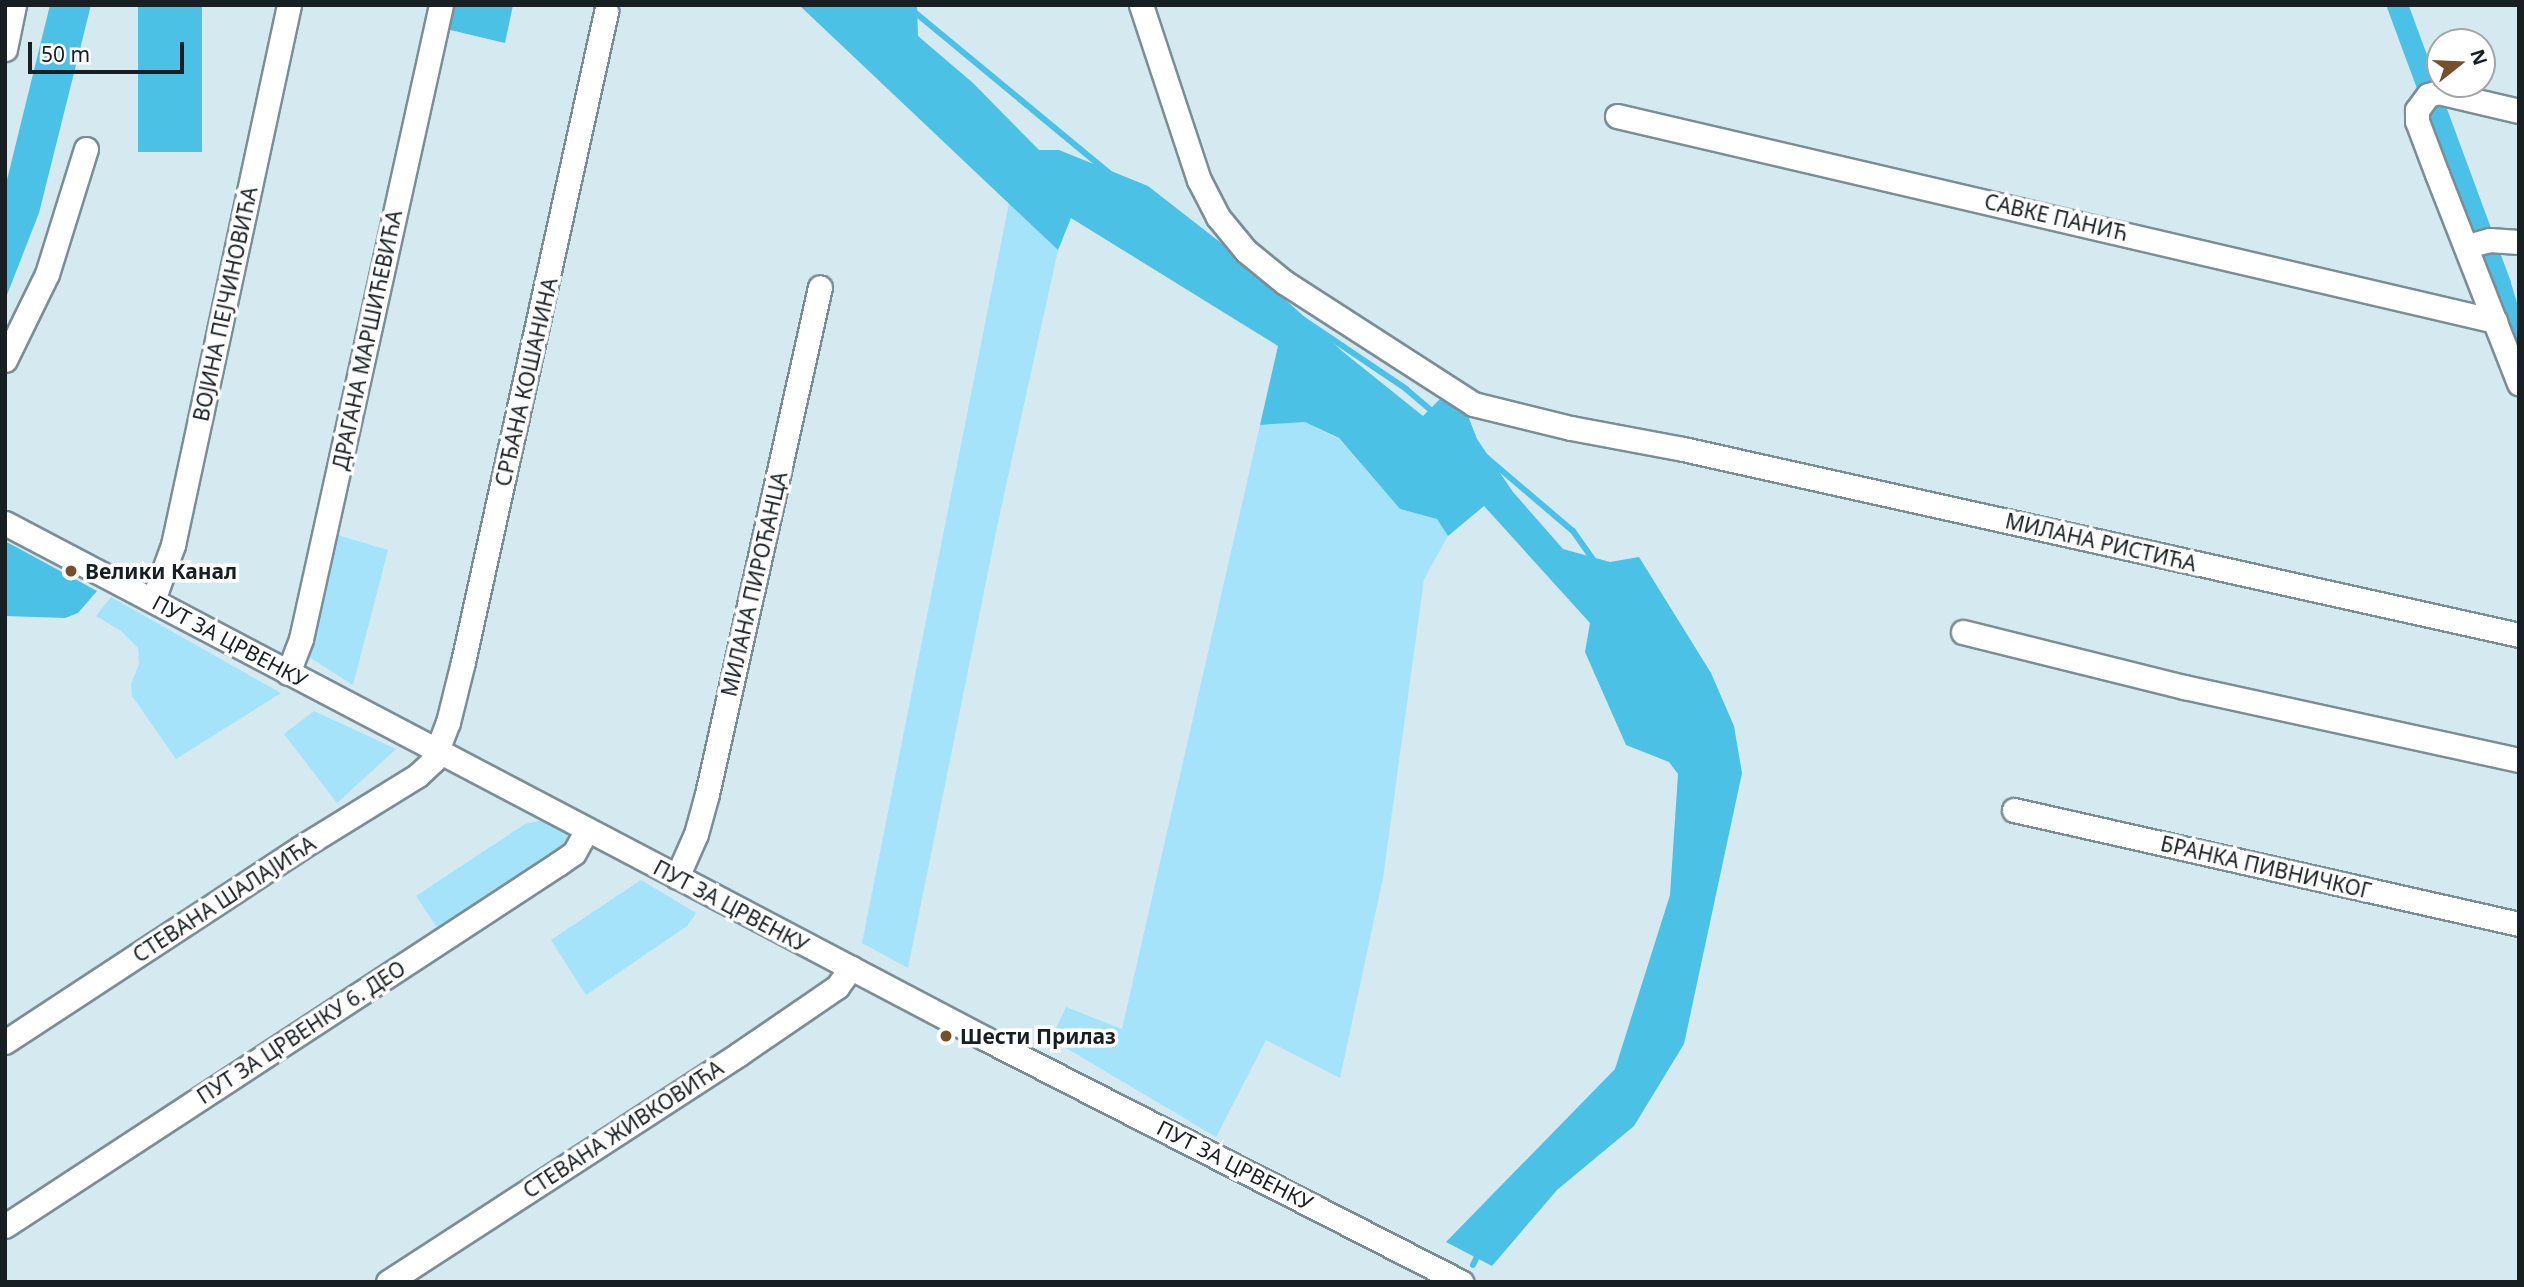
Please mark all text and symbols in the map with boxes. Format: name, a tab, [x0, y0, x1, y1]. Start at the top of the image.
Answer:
scale bar	[32, 28, 187, 72]
north arrow	[2426, 28, 2496, 98]
text: 50 m	[41, 40, 90, 68]
text: N	[2464, 46, 2494, 68]
street label: ВОЈИНА ПЕЈЧИНОВИЋА	[188, 184, 262, 424]
street label: САВКЕ ПАНИЋ	[1982, 188, 2130, 246]
street label: ДРАГАНА МАРШИЋЕВИЋА	[327, 208, 407, 472]
street label: СРЂАНА КОШАНИНА	[490, 275, 562, 489]
street label: МИЛАНА ПИРОЋАНЦА	[716, 469, 792, 699]
street label: МИЛАНА РИСТИЋА	[2003, 508, 2199, 576]
place label: Велики Канал	[85, 558, 237, 584]
marker: Велики Канал	[63, 563, 79, 579]
street label: ПУТ ЗА ЦРВЕНКУ	[148, 590, 312, 692]
street label: БРАНКА ПИВНИЧКОГ	[2158, 830, 2374, 904]
street label: СТЕВАНА ШАЛАЈИЋА	[128, 831, 320, 967]
street label: ПУТ ЗА ЦРВЕНКУ	[649, 855, 813, 957]
street label: ПУТ ЗА ЦРВЕНКУ 6. ДЕО	[192, 955, 410, 1109]
place label: Шести Прилаз	[960, 1023, 1116, 1049]
marker: Шести Прилаз	[938, 1028, 954, 1044]
street label: СТЕВАНА ЖИВКОВИЋА	[518, 1055, 728, 1203]
street label: ПУТ ЗА ЦРВЕНКУ	[1153, 1115, 1317, 1215]

